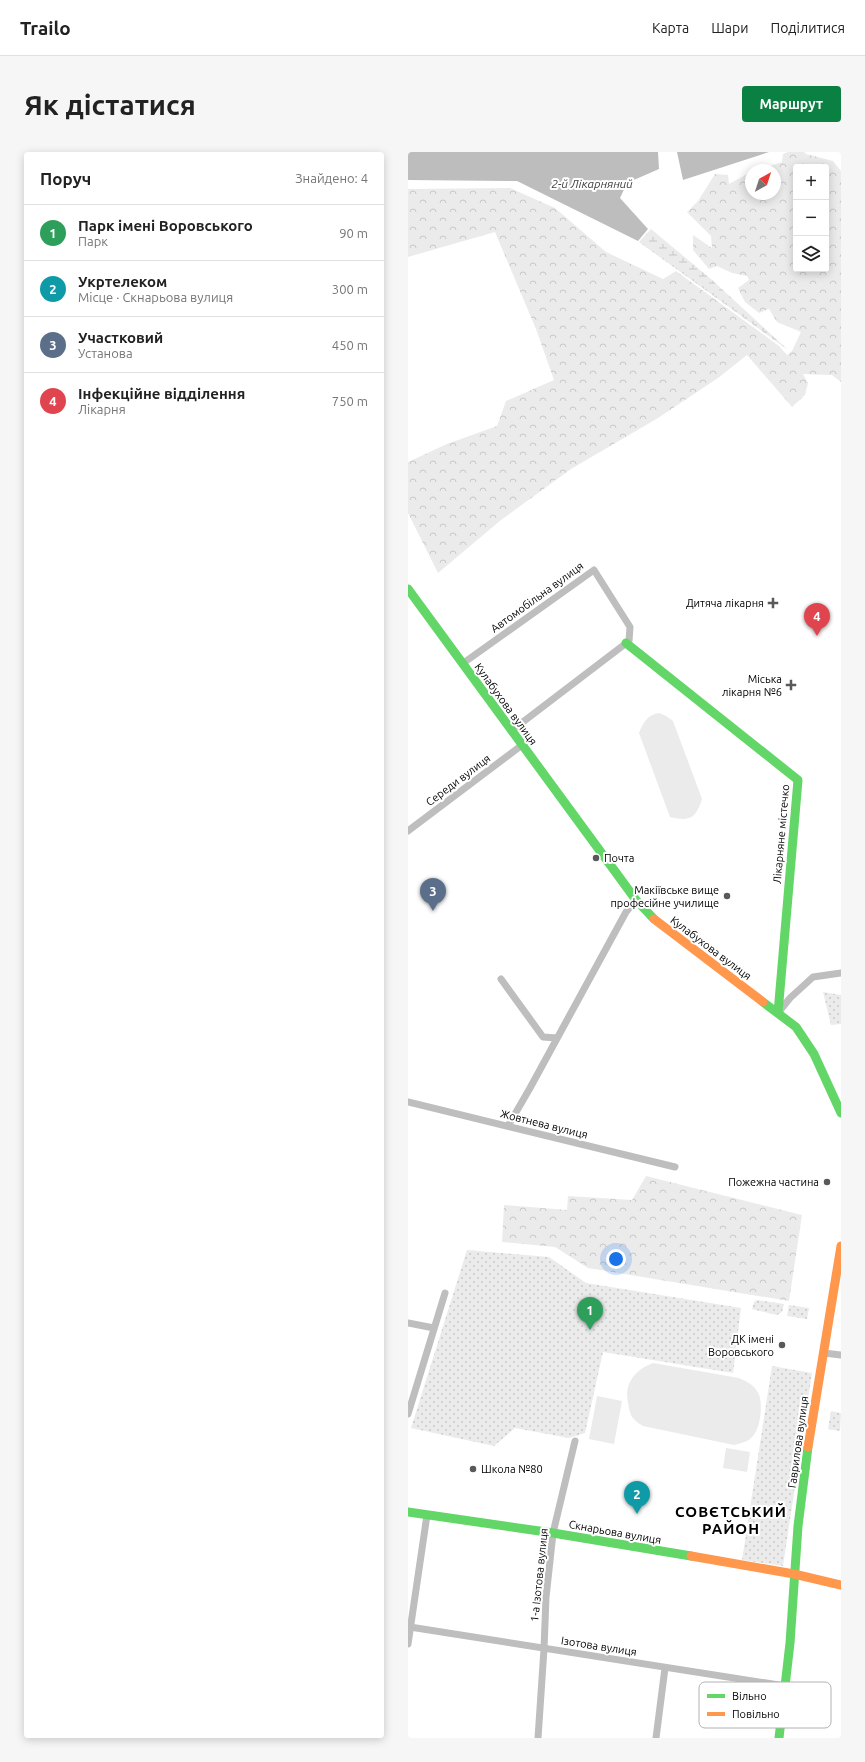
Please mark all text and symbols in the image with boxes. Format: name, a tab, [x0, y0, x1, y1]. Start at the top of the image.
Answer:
text: Trailo	[20, 17, 71, 39]
text: Карта	[652, 20, 689, 36]
text: Шари	[711, 20, 749, 36]
text: Поділитися	[771, 20, 845, 36]
button: Маршрут	[742, 86, 841, 122]
text: Як дістатися	[24, 89, 196, 120]
north arrow	[745, 164, 781, 200]
map controls	[793, 164, 829, 272]
button: +	[793, 164, 829, 200]
text: Поруч	[40, 169, 91, 188]
text: Знайдено: 4	[295, 171, 368, 185]
water label: 2-й Лікарняний	[551, 177, 633, 190]
button: −	[793, 200, 829, 236]
text: Парк імені Воровського	[78, 217, 253, 234]
text: 1	[49, 226, 57, 240]
text: 90 m	[339, 226, 368, 240]
text: Парк	[78, 234, 108, 248]
button: layers	[793, 236, 829, 272]
text: Укртелеком	[78, 273, 167, 290]
text: 2	[49, 282, 57, 296]
text: 300 m	[332, 282, 368, 296]
text: Місце · Скнарьова вулиця	[78, 290, 233, 304]
text: Участковий	[78, 329, 163, 346]
text: 3	[49, 338, 57, 352]
text: 450 m	[332, 338, 368, 352]
text: Установа	[78, 346, 133, 360]
text: Інфекційне відділення	[78, 385, 245, 402]
text: 4	[49, 394, 57, 408]
text: 750 m	[332, 394, 368, 408]
text: Лікарня	[78, 402, 126, 416]
street label: Автомобільна вулиця	[488, 559, 586, 635]
place label: Дитяча лікарня	[686, 597, 764, 609]
marker: Дитяча лікарня	[767, 597, 779, 609]
pin: 4	[804, 603, 830, 636]
street label: Кулабухова вулиця	[472, 661, 540, 747]
place label: Міська лікарня №6	[722, 673, 782, 698]
marker: Міська лікарня №6	[785, 679, 797, 691]
street label: Середи вулиця	[424, 752, 492, 808]
street label: Лікарняне містечко	[771, 784, 791, 884]
place label: Почта	[604, 852, 634, 864]
marker: Почта	[591, 853, 601, 863]
pin: 3	[420, 878, 446, 911]
place label: Макіївське вище професійне училище	[610, 884, 719, 909]
marker: Макіївське вище професійне училище	[722, 891, 732, 901]
street label: Кулабухова вулиця	[668, 914, 754, 982]
street label: Жовтнева вулиця	[499, 1107, 589, 1141]
place label: Пожежна частина	[728, 1176, 819, 1188]
marker: Пожежна частина	[822, 1177, 832, 1187]
your location	[606, 1249, 626, 1269]
pin: 1	[577, 1297, 603, 1330]
place label: ДК імені Воровського	[708, 1333, 774, 1358]
marker: ДК імені Воровського	[777, 1340, 787, 1350]
street label: Гаврилова вулиця	[786, 1395, 810, 1489]
place label: Школа №80	[481, 1463, 543, 1475]
marker: Школа №80	[468, 1464, 478, 1474]
pin: 2	[624, 1481, 650, 1514]
district label: СОВЄТСЬКИЙ РАЙОН	[675, 1502, 787, 1537]
street label: Скнарьова вулиця	[568, 1518, 662, 1546]
street label: 1-а Ізотова вулиця	[528, 1528, 550, 1622]
street label: Ізотова вулиця	[560, 1634, 638, 1658]
legend	[699, 1682, 831, 1728]
text: Вільно	[732, 1690, 767, 1702]
text: Повільно	[732, 1708, 780, 1720]

